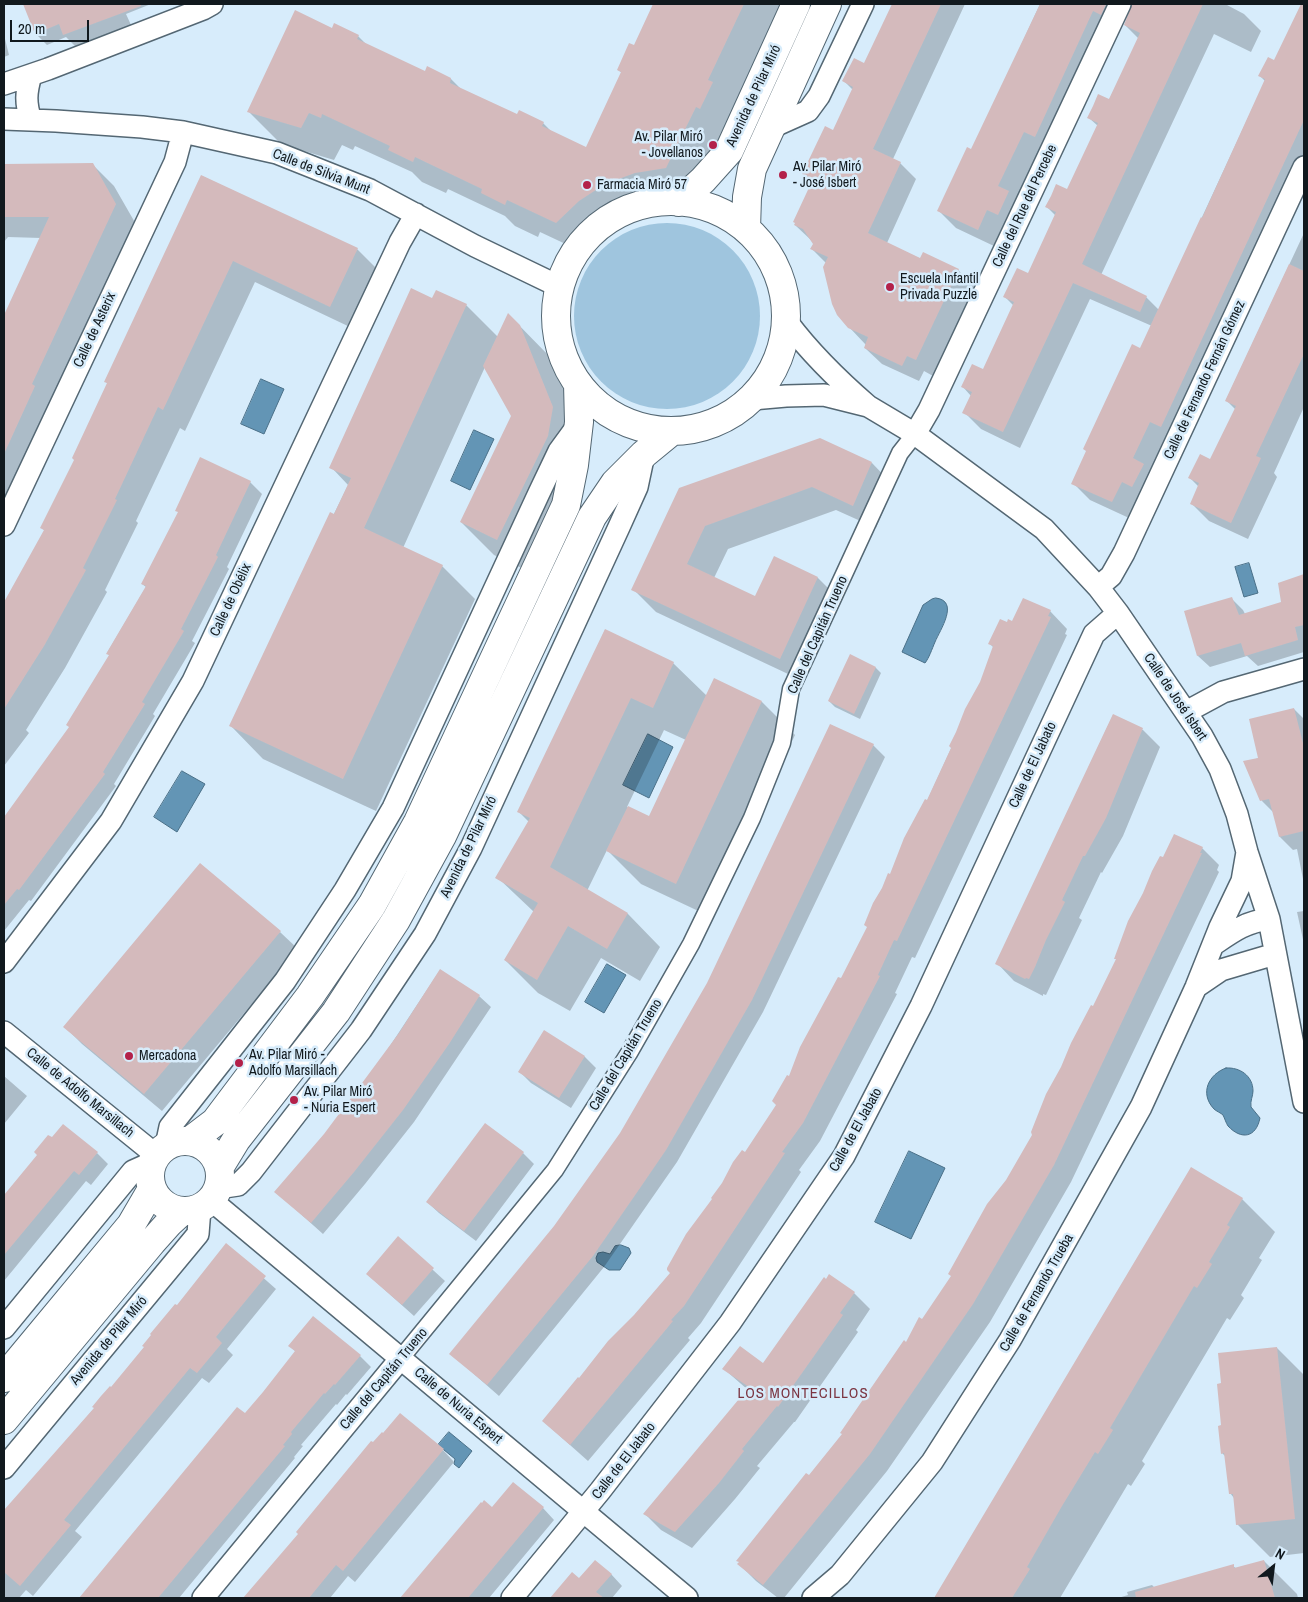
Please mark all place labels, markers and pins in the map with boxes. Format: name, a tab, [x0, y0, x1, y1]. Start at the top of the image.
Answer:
place label: Av. Pilar Miró - Jovellanos	[634, 129, 703, 162]
marker: Av. Pilar Miró - Jovellanos	[707, 139, 719, 151]
place label: Av. Pilar Miró - José Isbert	[793, 159, 862, 192]
marker: Av. Pilar Miró - José Isbert	[777, 169, 789, 181]
place label: Farmacia Miró 57	[597, 177, 687, 193]
marker: Farmacia Miró 57	[581, 179, 593, 191]
place label: Escuela Infantil Privada Puzzle	[900, 271, 978, 304]
marker: Escuela Infantil Privada Puzzle	[884, 281, 896, 293]
place label: Av. Pilar Miró - Adolfo Marsillach	[249, 1047, 337, 1080]
place label: Mercadona	[139, 1048, 196, 1064]
marker: Mercadona	[123, 1050, 135, 1062]
marker: Av. Pilar Miró - Adolfo Marsillach	[233, 1057, 245, 1069]
place label: Av. Pilar Miró - Nuria Espert	[304, 1084, 375, 1116]
marker: Av. Pilar Miró - Nuria Espert	[288, 1094, 300, 1106]

